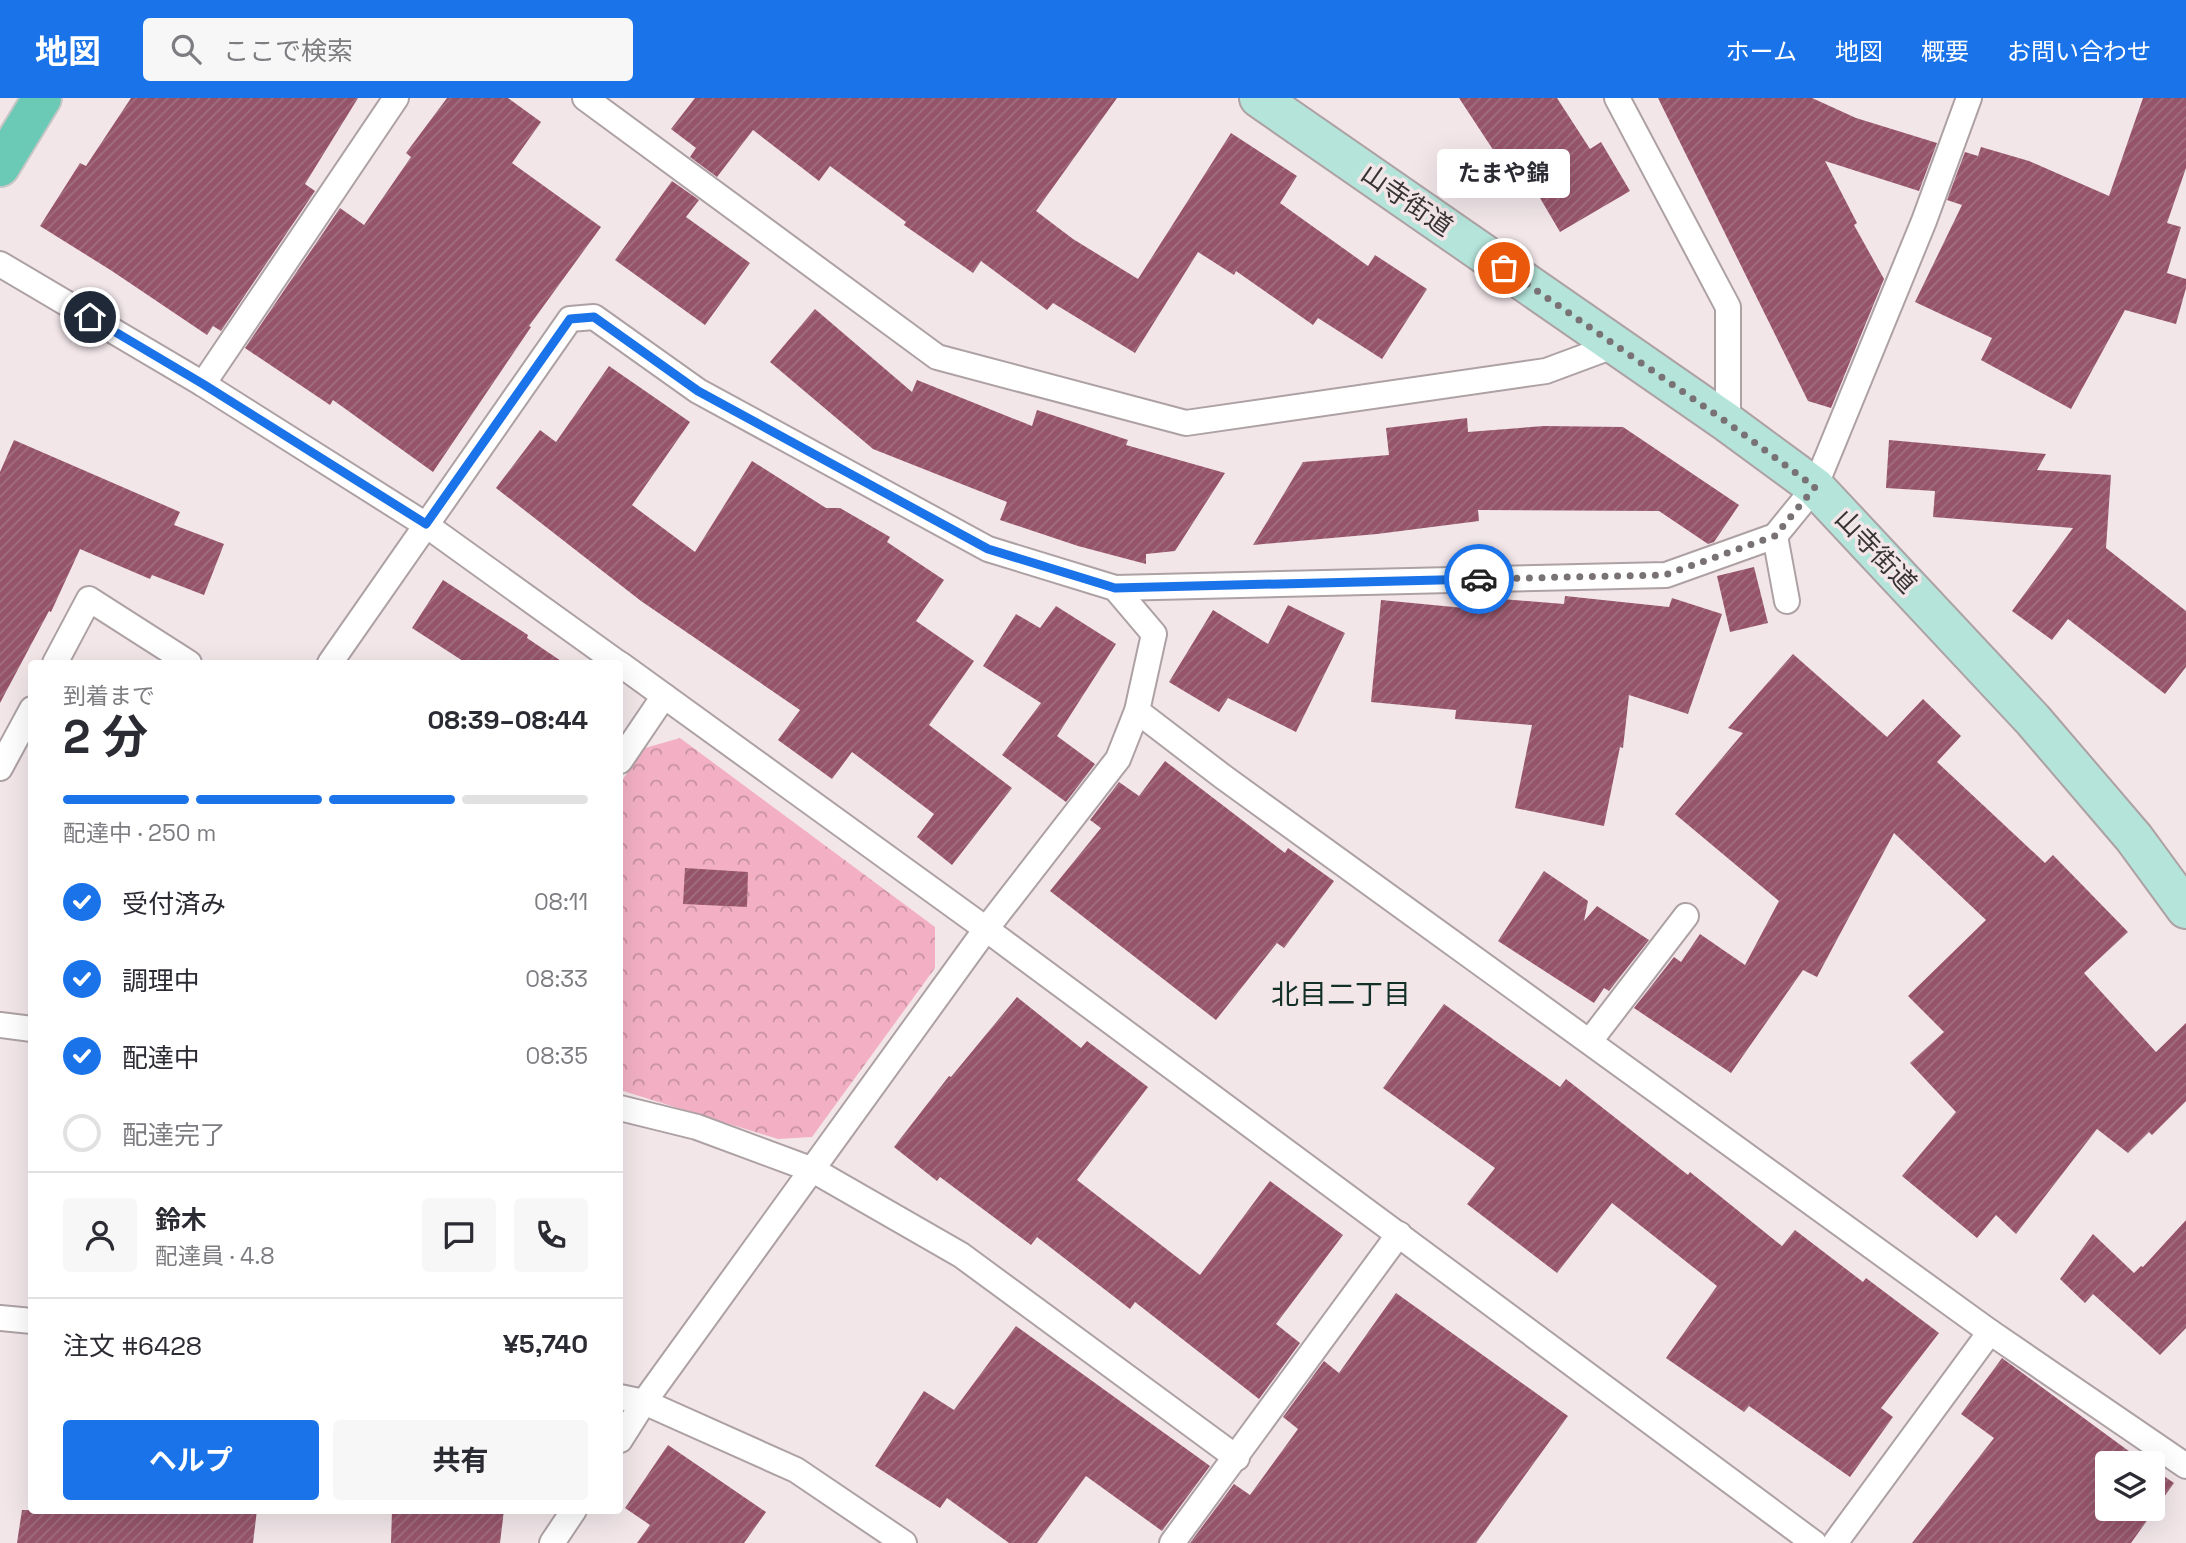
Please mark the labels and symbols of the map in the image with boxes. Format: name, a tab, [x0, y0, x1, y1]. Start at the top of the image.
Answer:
callout: たまや錦	[1438, 149, 1570, 198]
street label: 山寺街道	[1355, 156, 1459, 244]
pin	[1474, 238, 1534, 298]
pin	[60, 287, 120, 347]
street label: 山寺街道	[1828, 502, 1924, 600]
courier	[1444, 544, 1514, 614]
district label: 北目二丁目	[1271, 976, 1411, 1012]

